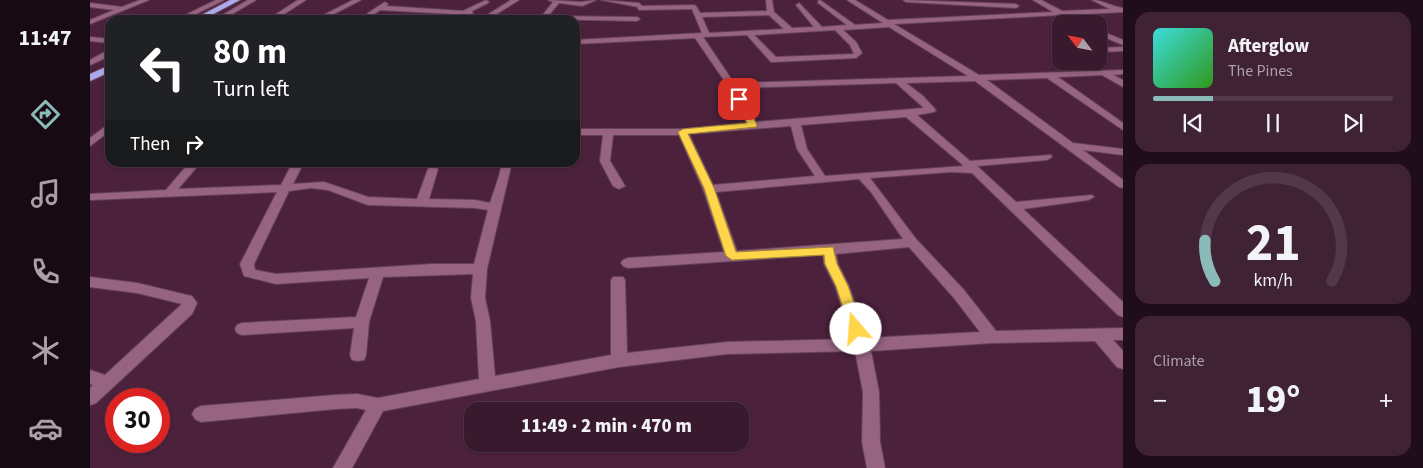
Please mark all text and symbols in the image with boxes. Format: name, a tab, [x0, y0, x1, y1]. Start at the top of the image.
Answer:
north arrow	[1052, 15, 1108, 70]
map controls	[1052, 15, 1107, 70]
text: 11:47	[18, 22, 72, 54]
text: 80 m	[213, 27, 287, 77]
text: Afterglow	[1228, 33, 1309, 60]
icon: left	[130, 35, 195, 100]
text: The Pines	[1228, 60, 1293, 82]
text: Turn left	[213, 73, 289, 105]
pin	[718, 78, 760, 120]
icon: arrive	[725, 85, 753, 113]
icon: directions	[28, 97, 63, 132]
icon: previous	[1179, 109, 1207, 137]
icon: pause	[1259, 109, 1287, 137]
icon: next	[1339, 109, 1367, 137]
icon: right	[180, 130, 208, 158]
text: Then	[130, 131, 170, 158]
icon: music	[28, 176, 63, 211]
text: 21	[1246, 207, 1300, 281]
icon: phone	[28, 254, 63, 289]
text: km/h	[1253, 268, 1293, 293]
position arrow	[829, 302, 881, 354]
icon: climate	[28, 333, 63, 368]
text: Climate	[1153, 350, 1204, 372]
text: 19°	[1246, 373, 1300, 427]
text: −	[1153, 381, 1167, 421]
text: +	[1379, 381, 1393, 421]
speed limit sign: 30	[105, 388, 170, 453]
icon: car	[28, 411, 63, 446]
text: 11:49 · 2 min · 470 m	[521, 413, 692, 440]

